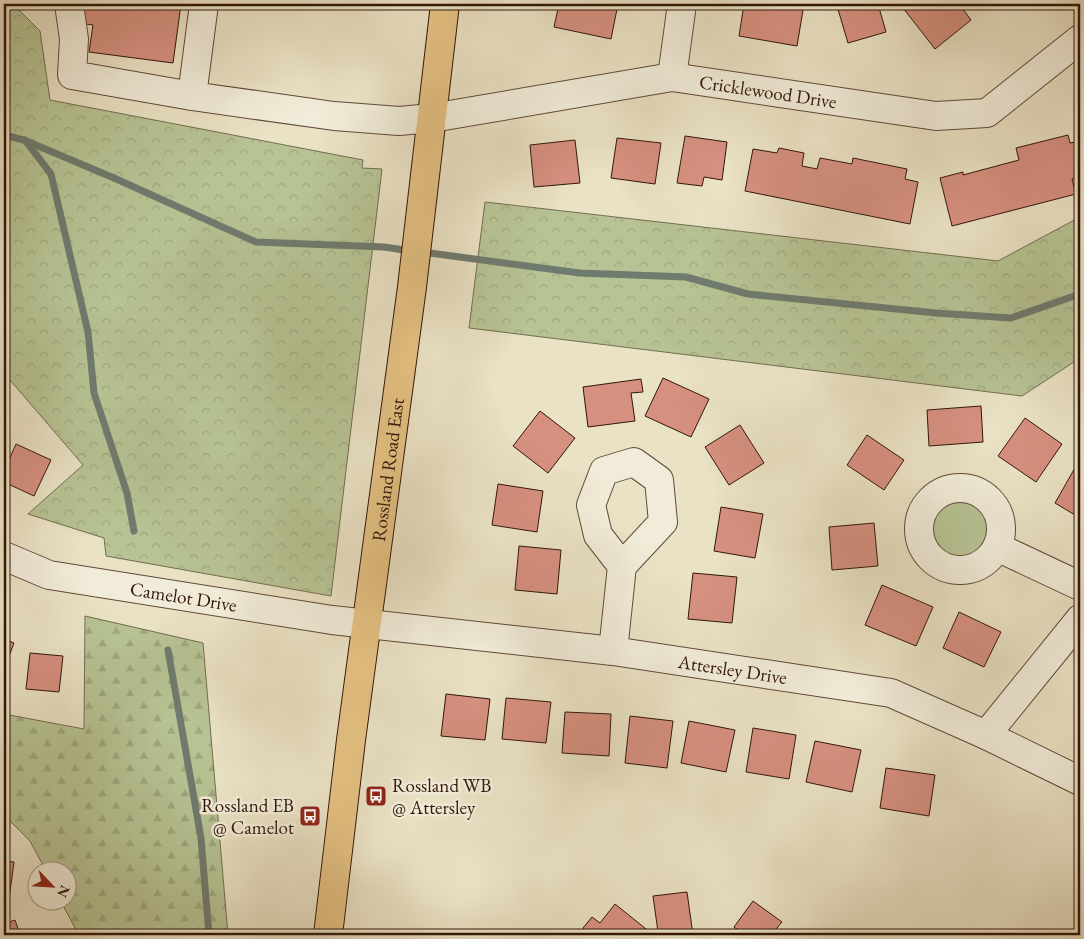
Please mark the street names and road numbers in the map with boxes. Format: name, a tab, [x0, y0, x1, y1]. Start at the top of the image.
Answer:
street label: Cricklewood Drive	[698, 69, 838, 114]
street label: Rossland Road East	[366, 397, 410, 543]
street label: Camelot Drive	[128, 576, 239, 618]
street label: Attersley Drive	[675, 649, 789, 690]

